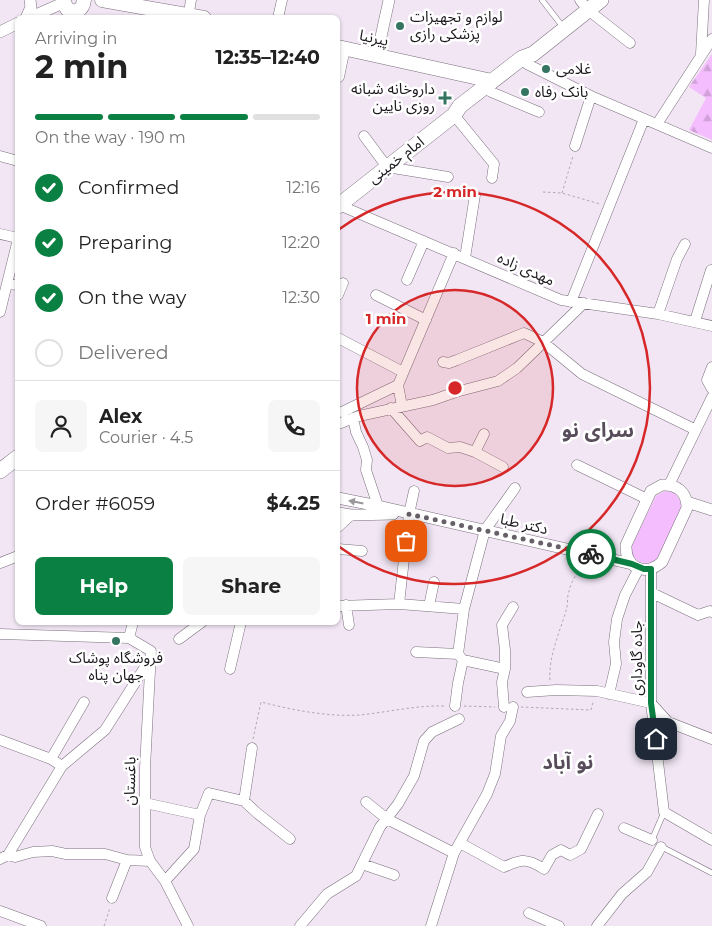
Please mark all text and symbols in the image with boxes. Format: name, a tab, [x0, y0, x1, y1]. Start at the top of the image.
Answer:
place label: لوازم و تجهیزات پزشکی رازی	[410, 7, 503, 44]
marker: لوازم و تجهیزات پزشکی رازی	[394, 20, 406, 32]
street label: پیرنیا	[357, 25, 391, 51]
text: Arriving in	[35, 29, 117, 48]
text: 12:35–12:40	[215, 46, 320, 69]
text: 2 min	[35, 47, 128, 86]
place label: غلامی	[556, 59, 592, 78]
marker: غلامی	[540, 63, 552, 75]
place label: داروخانه شبانه روزی نایین	[351, 79, 435, 115]
place label: بانک رفاه	[535, 82, 588, 101]
marker: بانک رفاه	[519, 86, 531, 98]
marker: داروخانه شبانه روزی نایین	[439, 92, 451, 104]
text: On the way · 190 m	[35, 128, 186, 147]
street label: امام خمینی	[364, 132, 429, 189]
icon: check	[35, 174, 63, 202]
text: Confirmed	[78, 176, 179, 199]
text: 12:16	[286, 178, 320, 197]
text: 2 min	[433, 182, 477, 201]
icon: check	[35, 229, 63, 257]
text: Preparing	[78, 231, 173, 254]
text: 12:20	[282, 233, 320, 252]
street label: مهدی زاده	[495, 248, 558, 290]
icon: check	[35, 284, 63, 312]
text: On the way	[78, 286, 186, 309]
text: 12:30	[282, 288, 320, 307]
text: 1 min	[366, 309, 406, 328]
text: Delivered	[78, 341, 169, 364]
centre of rings	[446, 379, 464, 397]
button: person	[35, 400, 87, 452]
button: phone	[268, 400, 320, 452]
text: Alex	[99, 405, 142, 428]
district label: سرای نو	[562, 418, 634, 442]
text: Courier · 4.5	[99, 428, 193, 447]
text: Order #6059	[35, 492, 155, 515]
text: $4.25	[267, 492, 320, 515]
one-way arrow	[348, 497, 364, 505]
street label: دکتر طبا	[498, 509, 550, 538]
pin	[385, 520, 427, 562]
icon: bag	[392, 527, 420, 555]
courier	[566, 529, 616, 579]
icon: bike	[577, 540, 605, 568]
button: Help	[35, 557, 173, 615]
button: Share	[183, 557, 320, 615]
street label: جاده گاوداری	[627, 620, 646, 696]
marker: فروشگاه پوشاک جهان پناه	[110, 635, 122, 647]
place label: فروشگاه پوشاک جهان پناه	[69, 648, 163, 685]
pin	[635, 718, 677, 760]
icon: home	[642, 725, 670, 753]
district label: نو آباد	[543, 750, 593, 774]
street label: باغستان	[120, 756, 139, 806]

